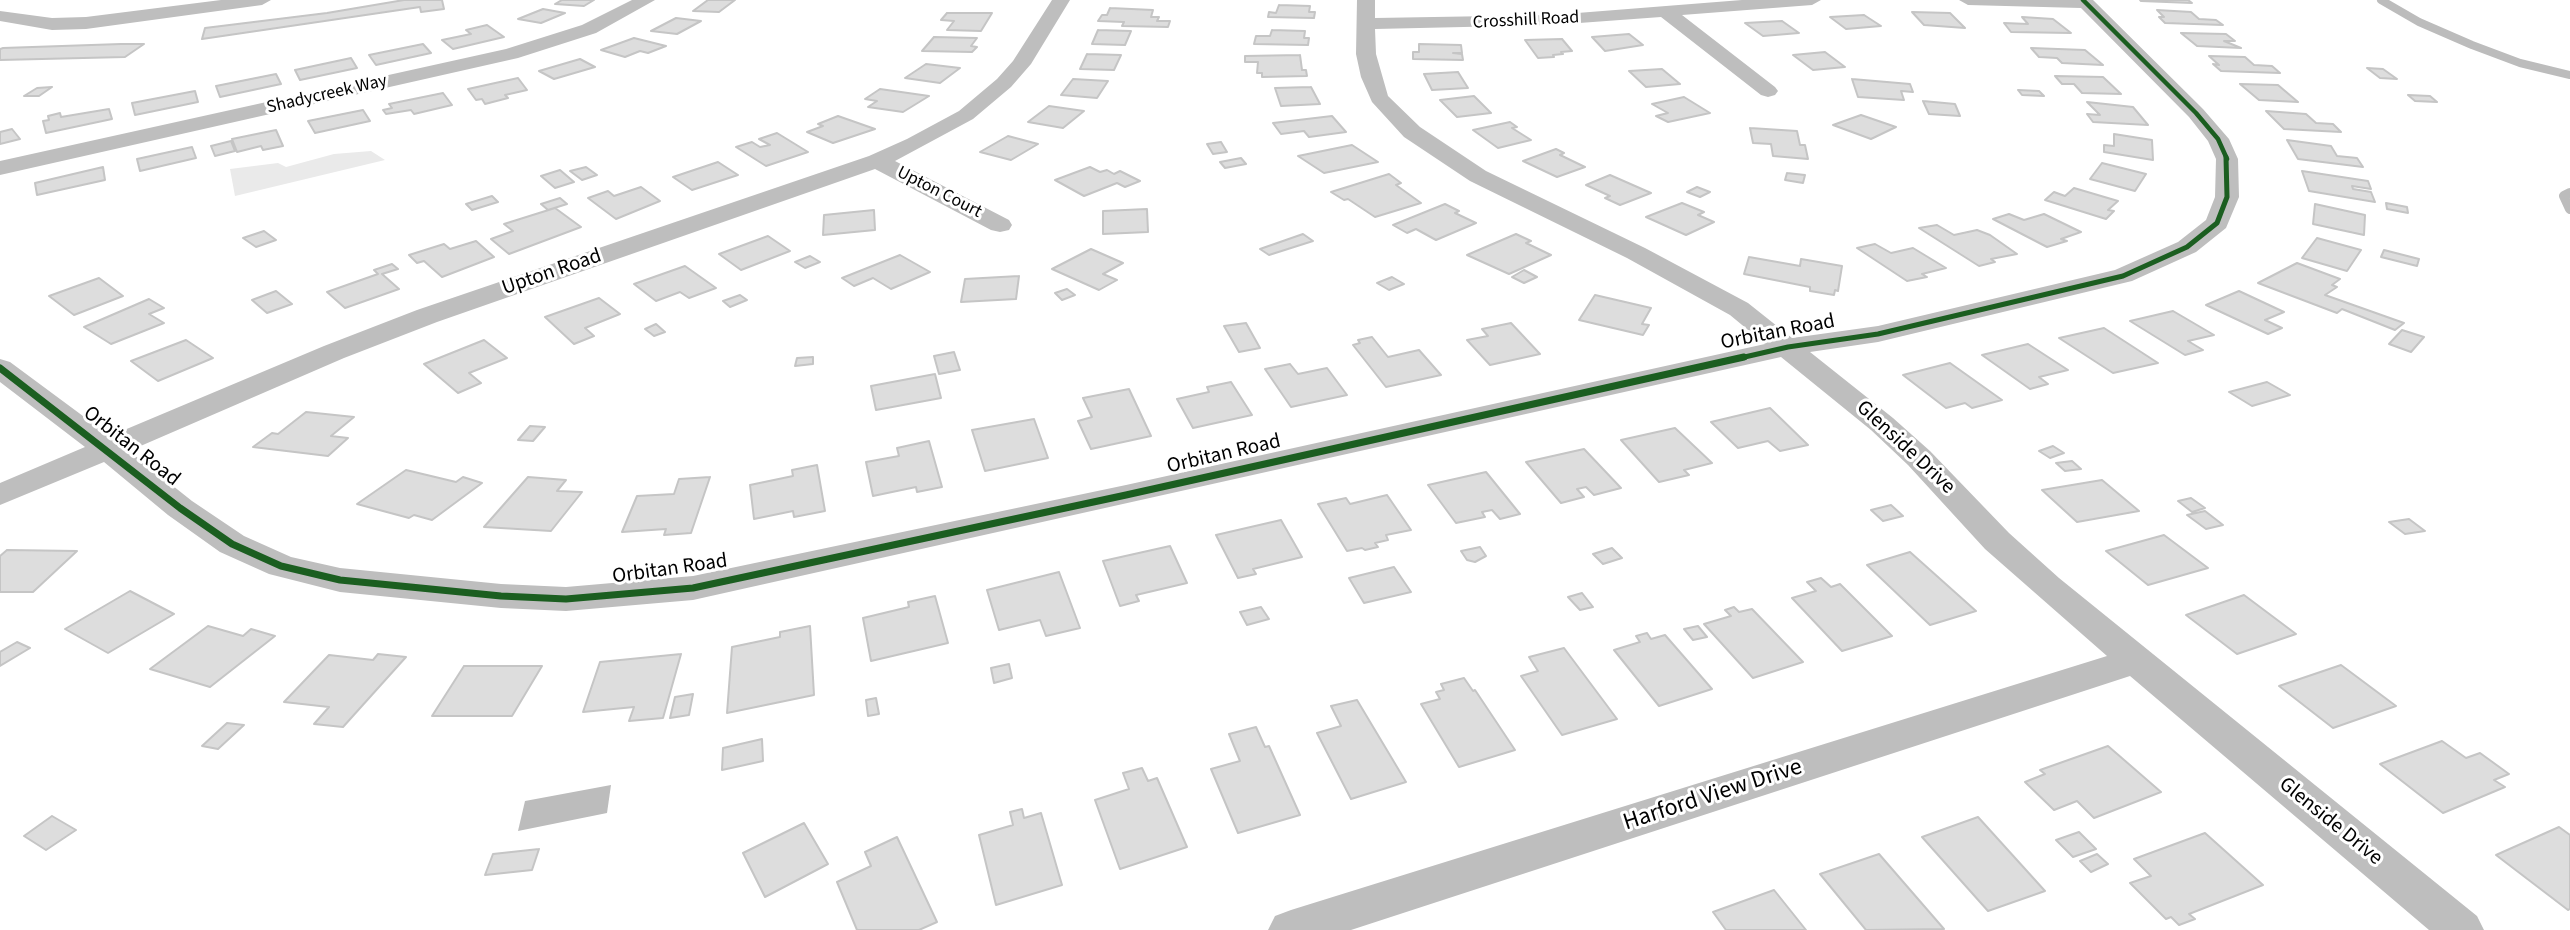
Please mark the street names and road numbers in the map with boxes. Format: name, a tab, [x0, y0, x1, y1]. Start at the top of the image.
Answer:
street label: Crosshill Road	[1472, 7, 1580, 35]
street label: Shadycreek Way	[265, 71, 389, 119]
street label: Upton Court	[893, 162, 985, 224]
street label: Upton Road	[499, 244, 605, 302]
street label: Orbitan Road	[1719, 310, 1837, 356]
street label: Glenside Drive	[1850, 396, 1960, 500]
street label: Orbitan Road	[78, 401, 184, 493]
street label: Orbitan Road	[1165, 430, 1283, 480]
street label: Orbitan Road	[611, 549, 729, 591]
street label: Harford View Drive	[1620, 754, 1806, 838]
street label: Glenside Drive	[2273, 773, 2387, 871]

